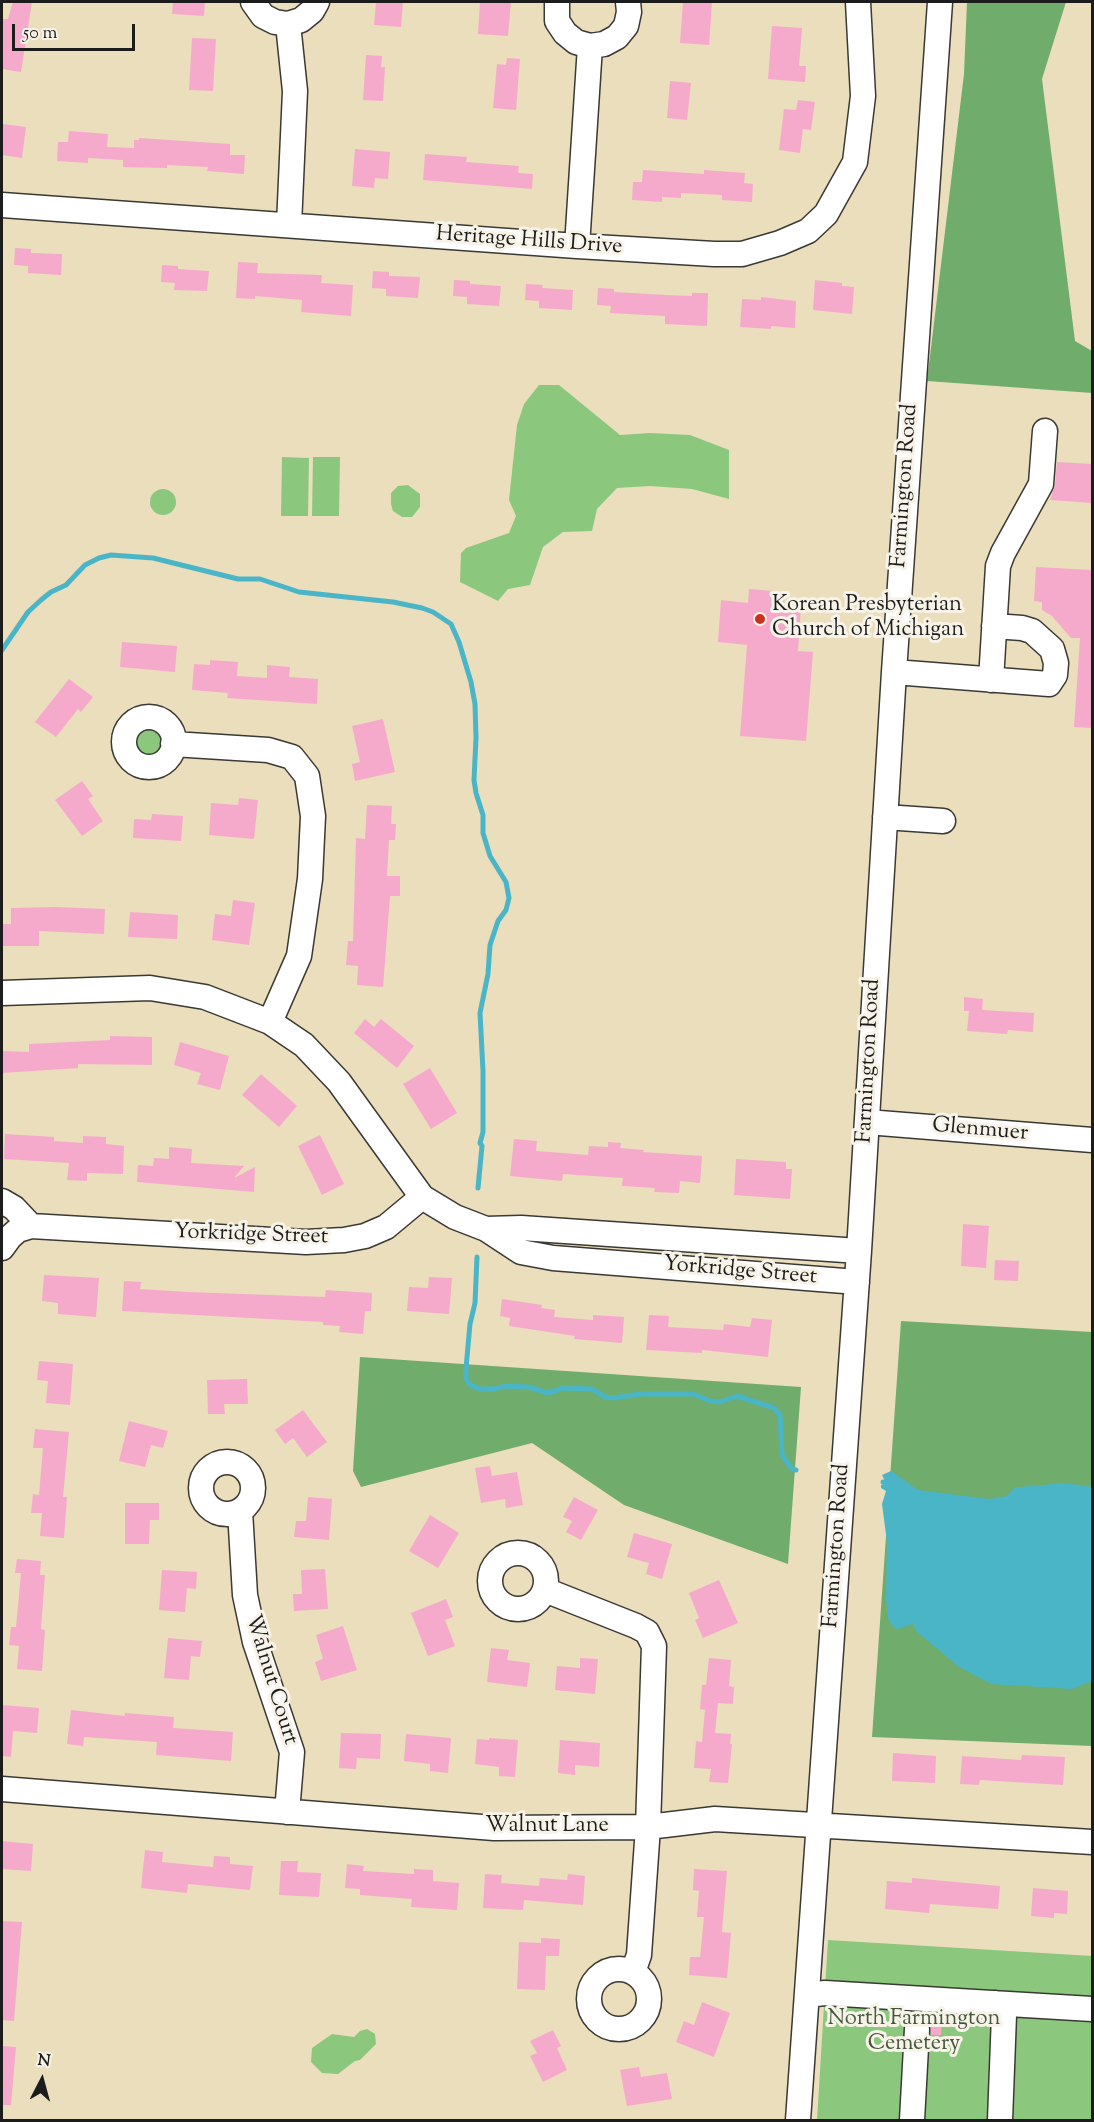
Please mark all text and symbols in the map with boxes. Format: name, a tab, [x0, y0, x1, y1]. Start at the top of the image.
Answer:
scale bar	[15, 12, 138, 50]
text: 50 m	[23, 21, 57, 47]
street label: Heritage Hills Drive	[435, 222, 623, 262]
street label: Farmington Road	[887, 403, 925, 569]
place label: Korean Presbyterian Church of Michigan	[772, 593, 964, 644]
marker: Korean Presbyterian Church of Michigan	[753, 612, 767, 626]
street label: Farmington Road	[853, 978, 887, 1144]
street label: Glenmuer	[931, 1114, 1029, 1148]
street label: Yorkridge Street	[173, 1220, 329, 1252]
street label: Yorkridge Street	[662, 1252, 818, 1292]
street label: Farmington Road	[819, 1463, 857, 1629]
street label: Walnut Court	[238, 1612, 302, 1748]
street label: Walnut Lane	[485, 1814, 609, 1840]
park label: North Farmington Cemetery	[827, 2007, 1001, 2058]
text: N	[36, 2049, 51, 2074]
north arrow	[12, 2050, 72, 2110]

